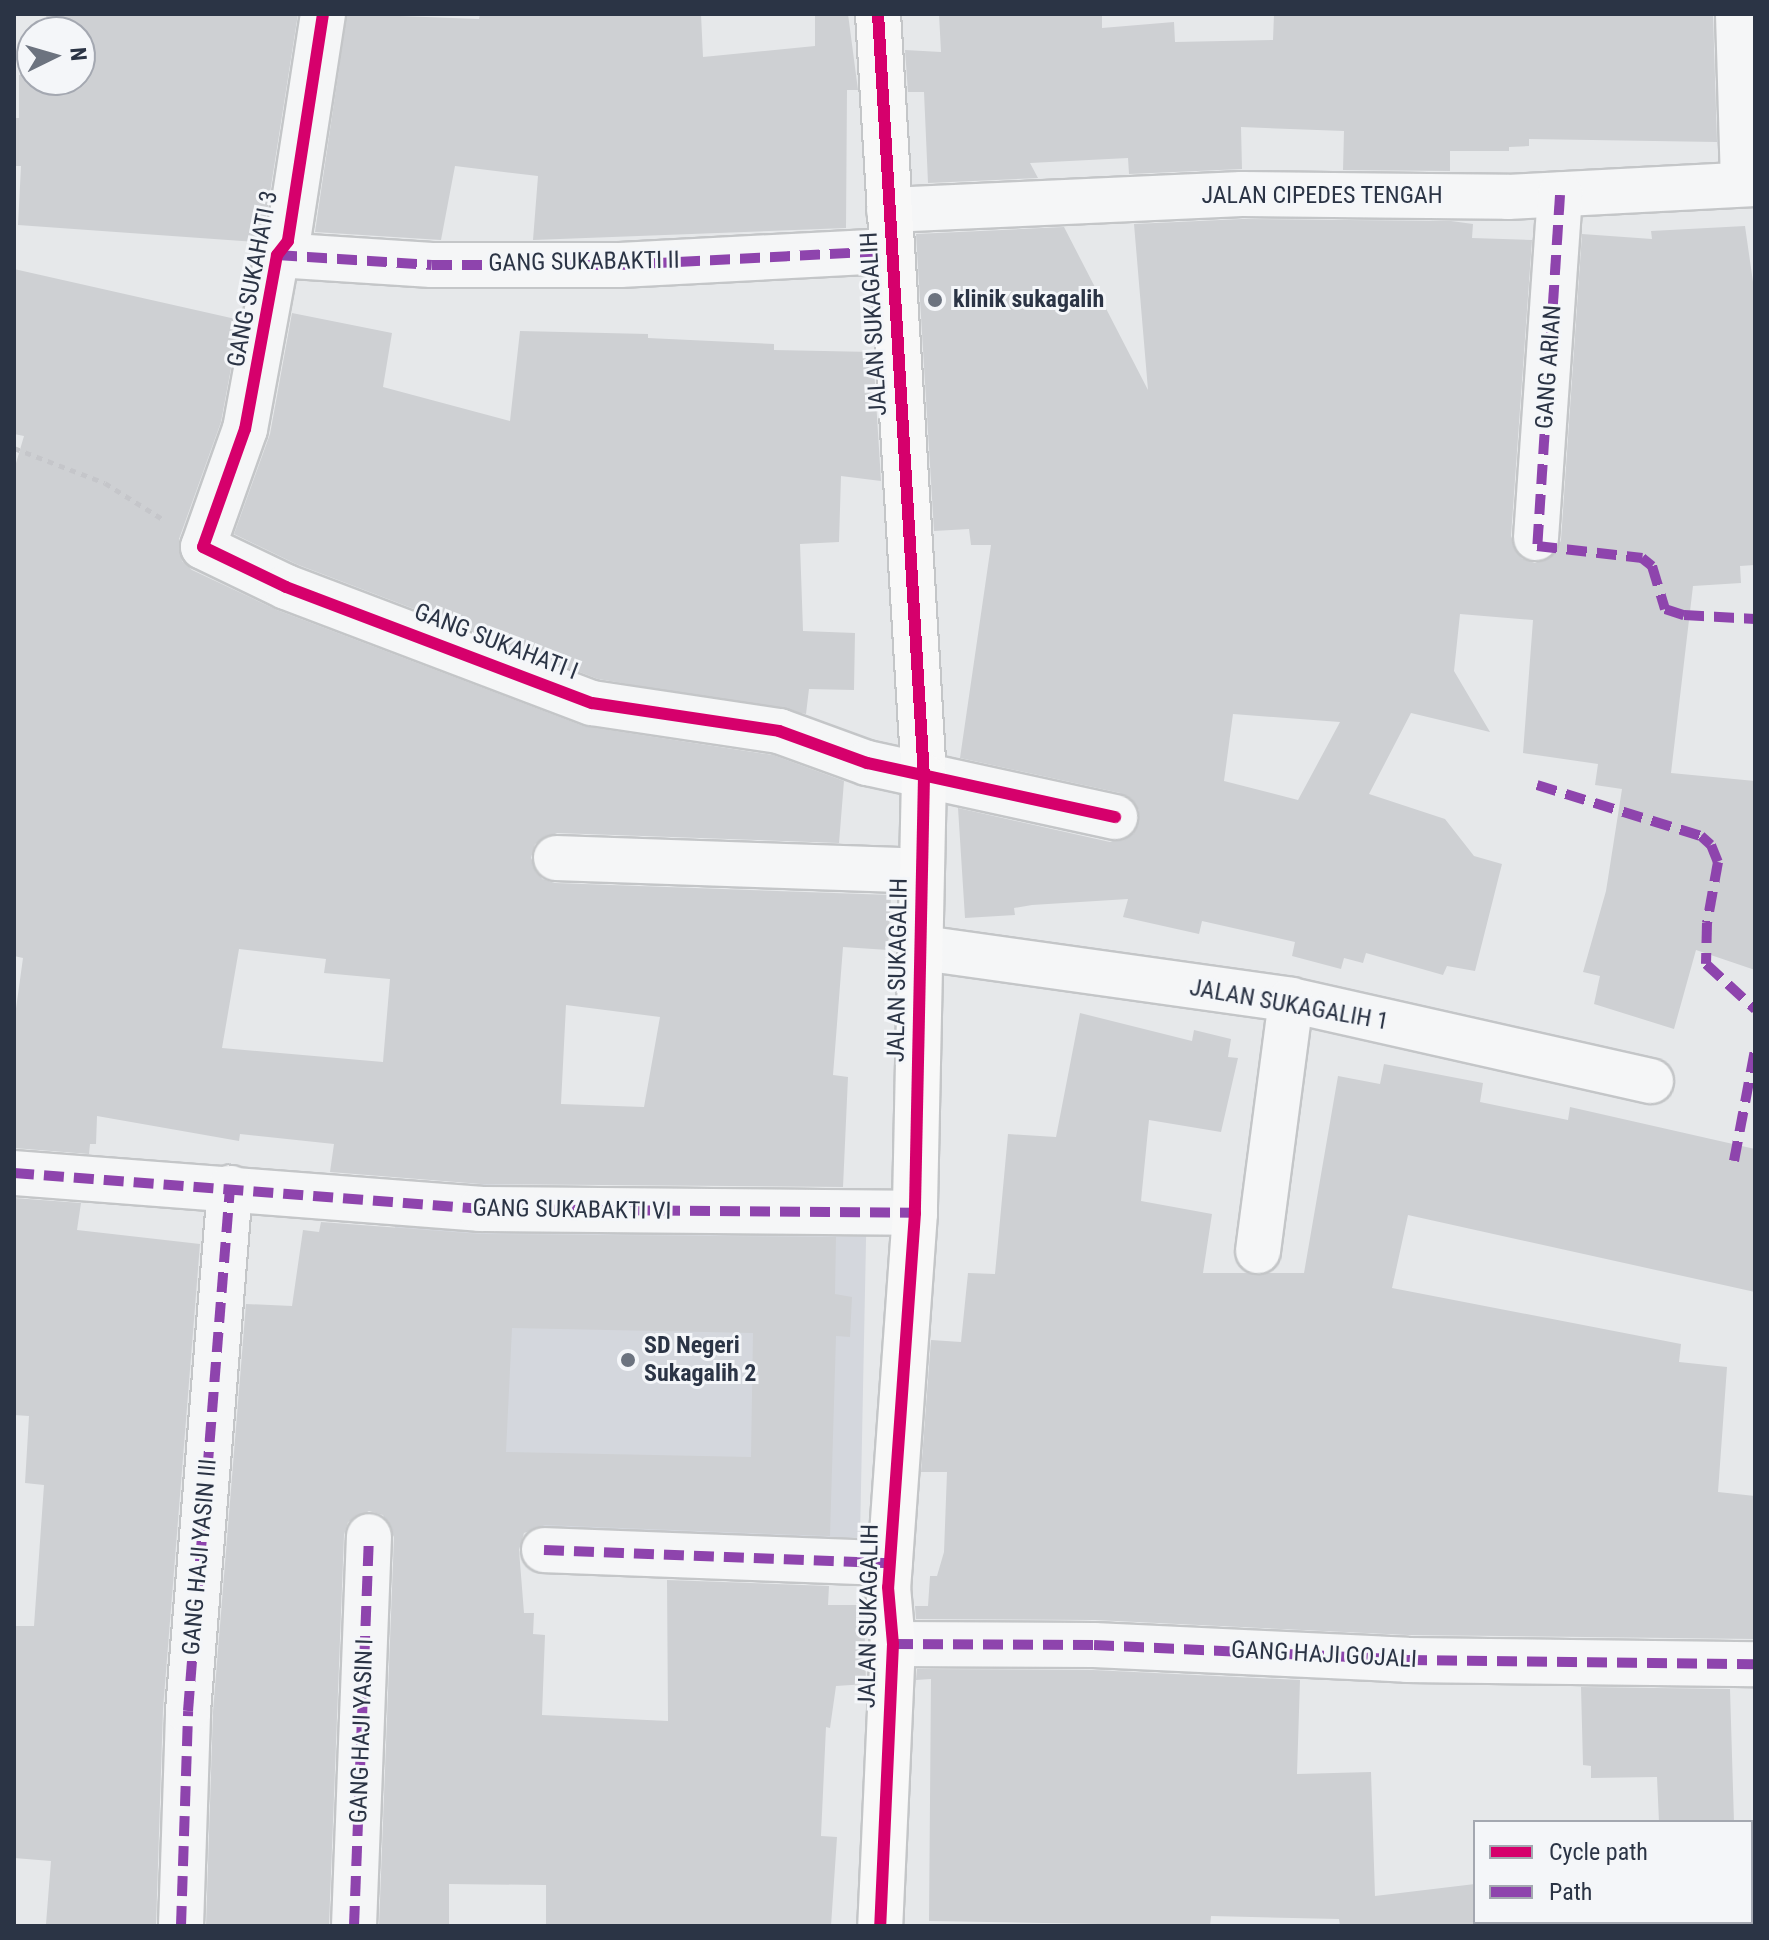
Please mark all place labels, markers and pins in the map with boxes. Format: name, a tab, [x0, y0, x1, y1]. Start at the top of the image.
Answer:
place label: klinik sukagalih	[953, 286, 1104, 314]
marker: klinik sukagalih	[924, 289, 946, 311]
place label: SD Negeri Sukagalih 2	[644, 1332, 756, 1388]
marker: SD Negeri Sukagalih 2	[619, 1351, 637, 1369]

